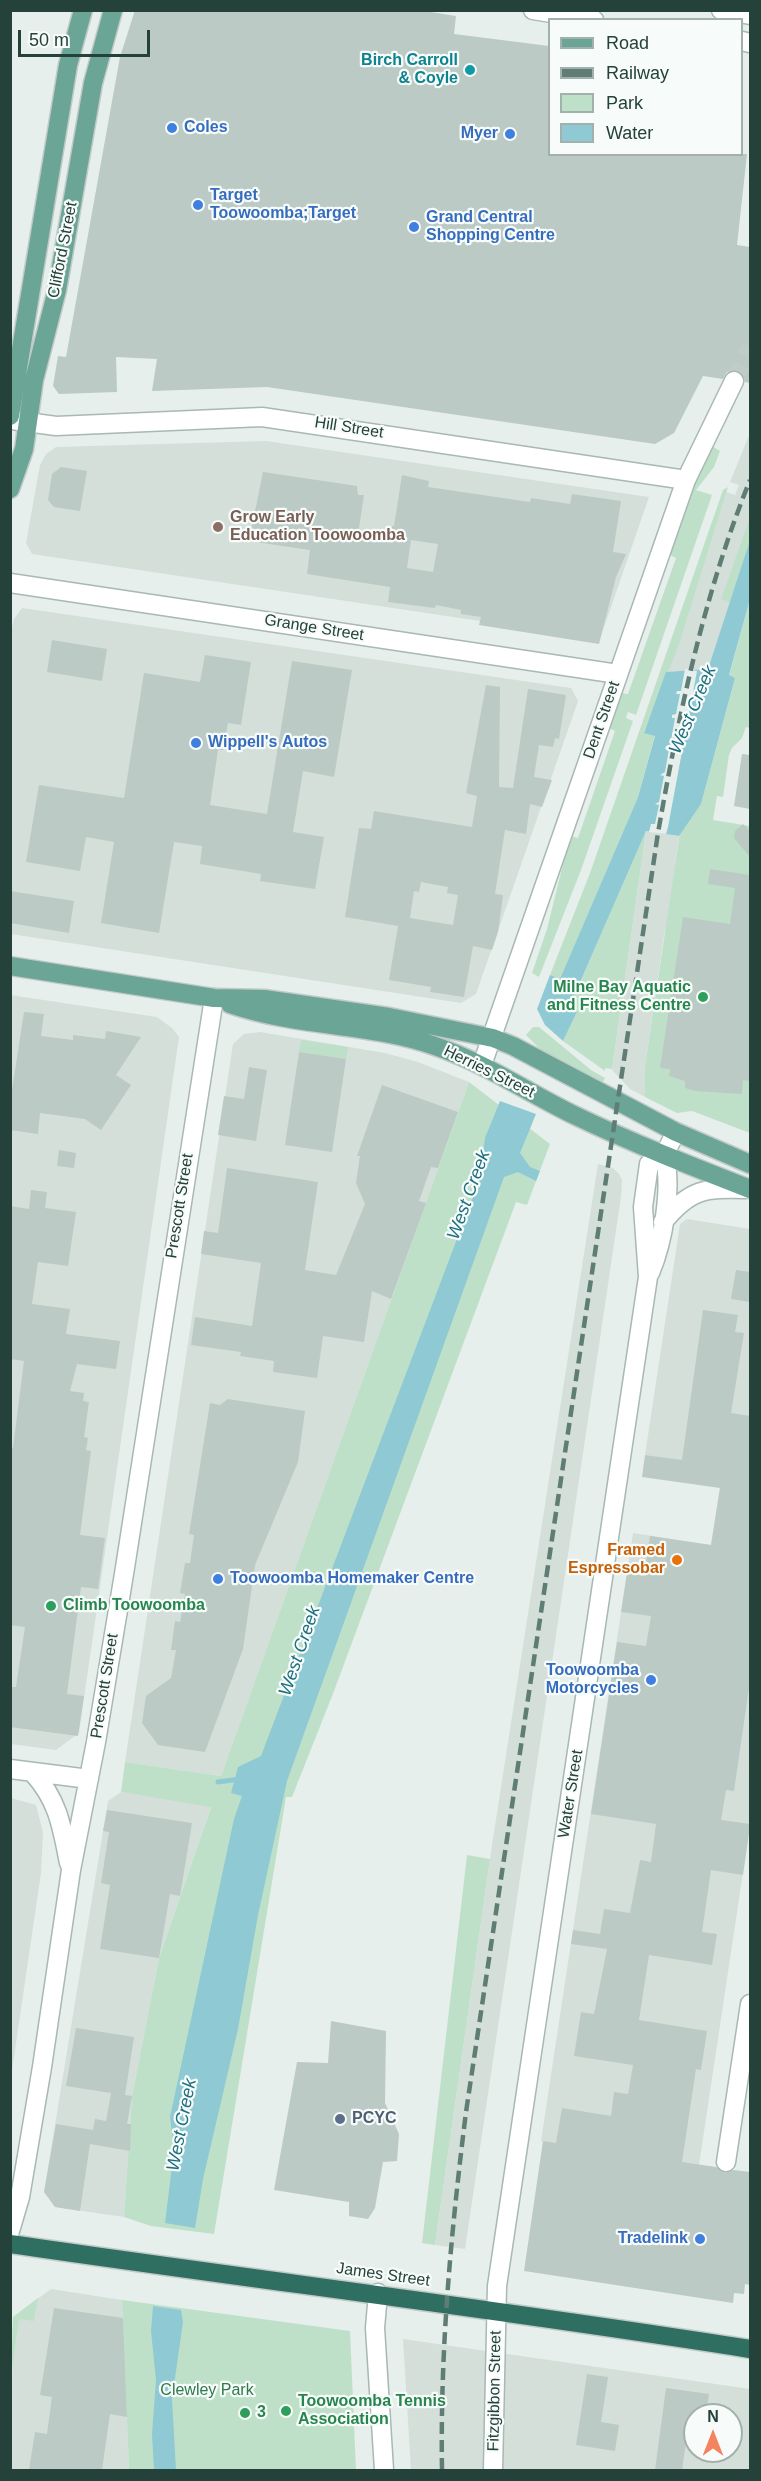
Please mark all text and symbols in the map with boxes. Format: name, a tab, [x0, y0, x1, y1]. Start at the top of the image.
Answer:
scale bar	[21, 18, 153, 56]
legend	[548, 18, 743, 156]
text: 50 m	[29, 30, 69, 50]
text: Road	[606, 33, 649, 53]
place label: Birch Carroll & Coyle	[361, 51, 458, 89]
marker: Birch Carroll & Coyle	[463, 63, 477, 77]
text: Railway	[606, 63, 669, 83]
text: Park	[606, 93, 643, 113]
place label: Coles	[184, 118, 228, 138]
marker: Coles	[165, 121, 179, 135]
text: Water	[606, 123, 653, 143]
place label: Myer	[461, 124, 498, 144]
marker: Myer	[503, 127, 517, 141]
place label: Target Toowoomba;Target	[210, 186, 356, 224]
marker: Target Toowoomba;Target	[191, 198, 205, 212]
street label: Clifford Street	[44, 200, 82, 300]
place label: Grand Central Shopping Centre	[426, 208, 555, 246]
marker: Grand Central Shopping Centre	[407, 220, 421, 234]
street label: Hill Street	[313, 413, 385, 443]
place label: Grow Early Education Toowoomba	[230, 508, 405, 546]
marker: Grow Early Education Toowoomba	[211, 520, 225, 534]
street label: Grange Street	[263, 611, 365, 645]
water label: West Creek	[665, 663, 721, 757]
street label: Dent Street	[580, 679, 624, 761]
place label: Wippell's Autos	[208, 733, 327, 753]
marker: Wippell's Autos	[189, 736, 203, 750]
place label: Milne Bay Aquatic and Fitness Centre	[547, 978, 691, 1016]
marker: Milne Bay Aquatic and Fitness Centre	[696, 990, 710, 1004]
street label: Herries Street	[440, 1042, 538, 1102]
water label: West Creek	[443, 1147, 495, 1243]
street label: Prescott Street	[162, 1152, 198, 1260]
place label: Framed Espressobar	[568, 1541, 665, 1579]
marker: Framed Espressobar	[670, 1553, 684, 1567]
place label: Toowoomba Homemaker Centre	[230, 1569, 474, 1589]
marker: Toowoomba Homemaker Centre	[211, 1572, 225, 1586]
place label: Climb Toowoomba	[63, 1596, 205, 1616]
marker: Climb Toowoomba	[44, 1599, 58, 1613]
water label: West Creek	[275, 1603, 325, 1699]
street label: Prescott Street	[87, 1632, 123, 1740]
place label: Toowoomba Motorcycles	[546, 1661, 639, 1699]
marker: Toowoomba Motorcycles	[644, 1673, 658, 1687]
street label: Water Street	[555, 1748, 587, 1840]
water label: West Creek	[162, 2077, 202, 2173]
place label: PCYC	[352, 2109, 396, 2129]
marker: PCYC	[333, 2112, 347, 2126]
place label: Tradelink	[618, 2229, 688, 2249]
marker: Tradelink	[693, 2232, 707, 2246]
street label: James Street	[335, 2259, 431, 2291]
street label: Fitzgibbon Street	[484, 2330, 506, 2452]
park label: Clewley Park	[160, 2381, 254, 2401]
place label: Toowoomba Tennis Association	[298, 2392, 446, 2430]
place label: 3	[257, 2403, 266, 2423]
north arrow	[683, 2403, 743, 2463]
marker: Toowoomba Tennis Association	[279, 2404, 293, 2418]
marker: 3	[238, 2406, 252, 2420]
text: N	[707, 2408, 719, 2425]

